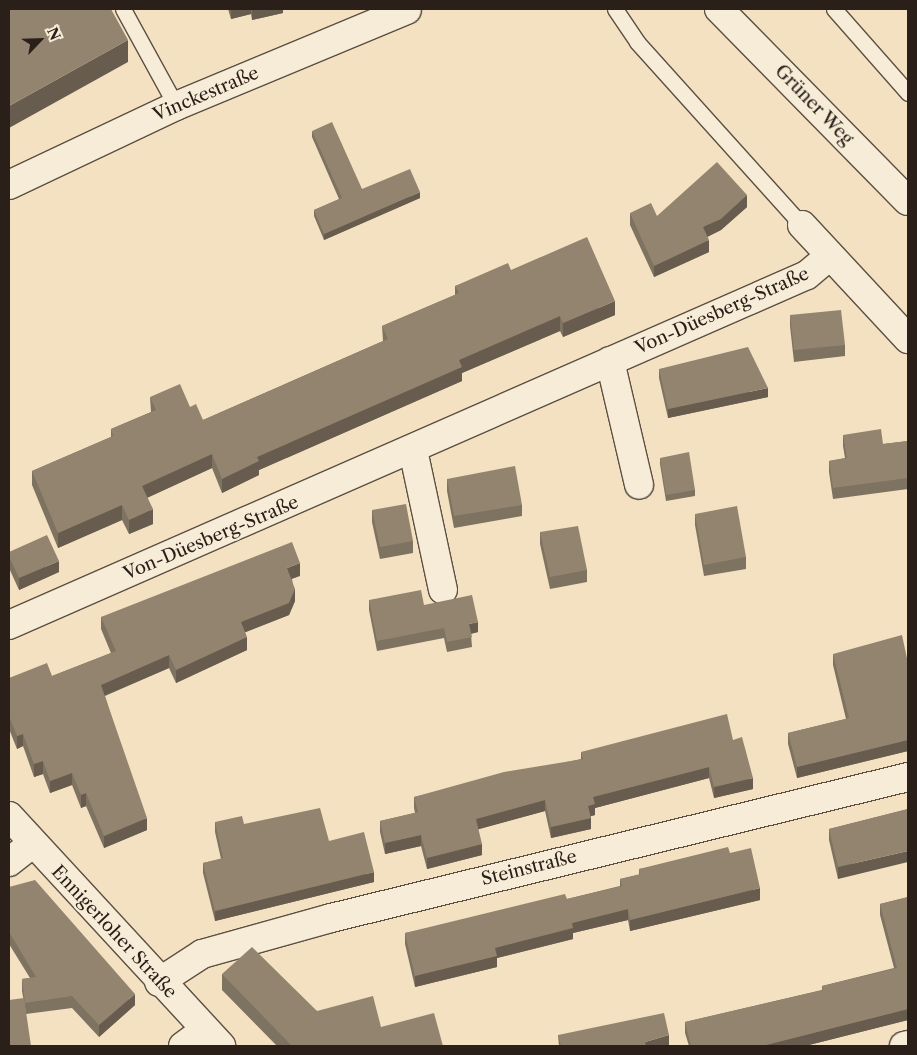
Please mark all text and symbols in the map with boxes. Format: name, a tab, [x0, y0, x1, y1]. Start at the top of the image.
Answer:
north arrow	[15, 15, 65, 65]
text: N	[43, 25, 64, 43]
street label: Grüner Weg	[770, 60, 858, 150]
street label: Vinckestraße	[150, 62, 262, 126]
street label: Von-Düesberg-Straße	[632, 263, 812, 359]
street label: Von-Düesberg-Straße	[120, 491, 302, 585]
street label: Steinstraße	[479, 846, 579, 890]
street label: Ennigerloher Straße	[47, 861, 181, 1003]

